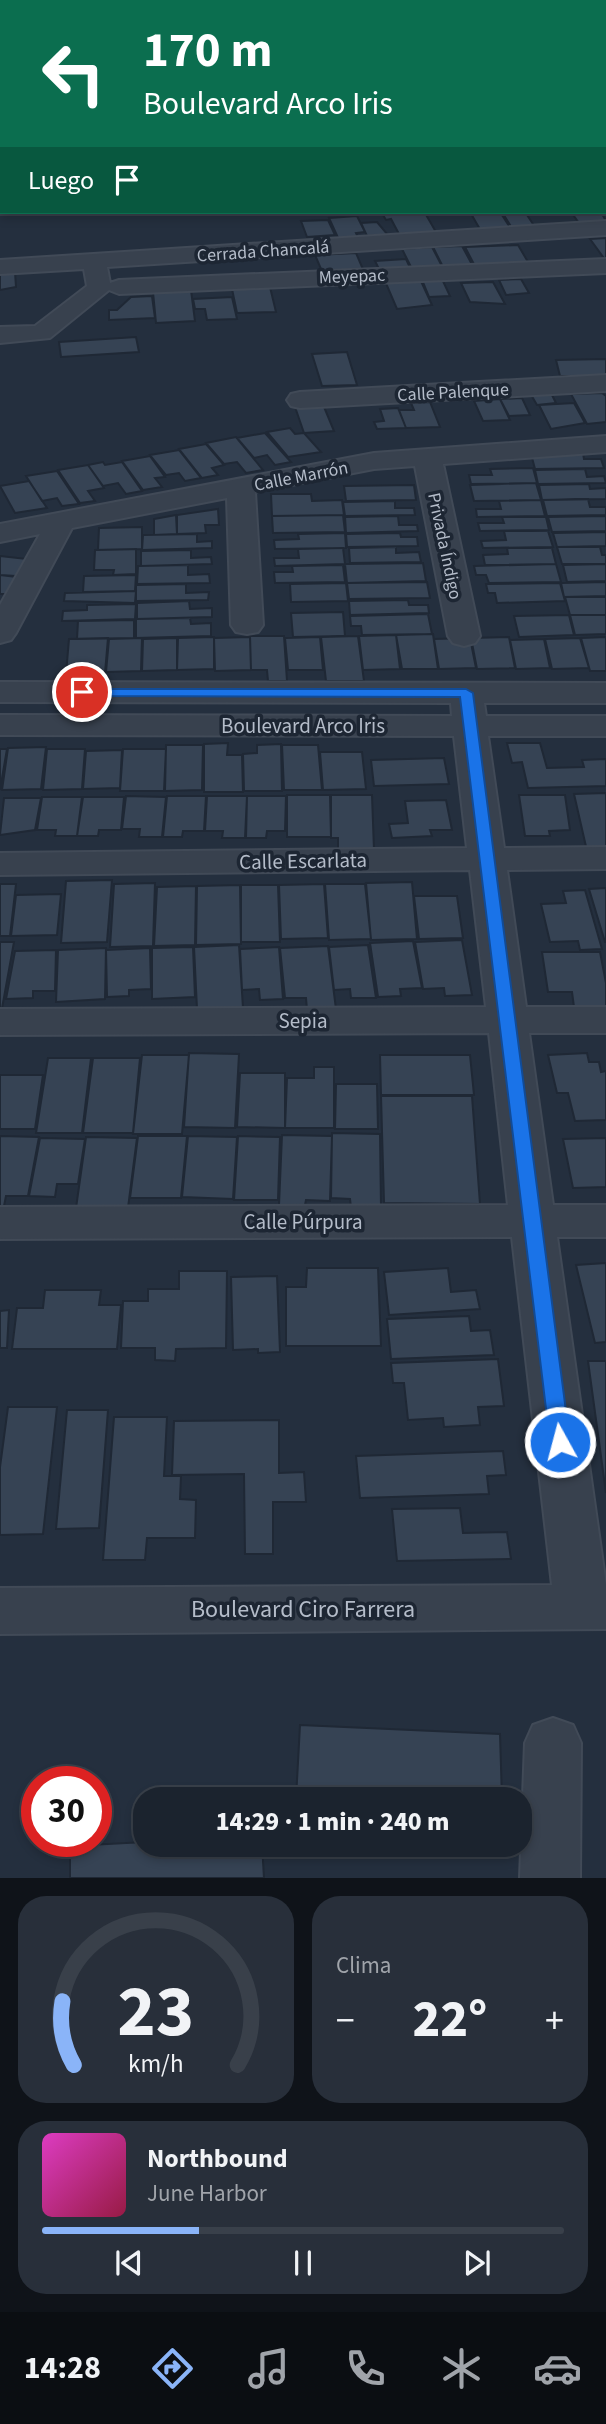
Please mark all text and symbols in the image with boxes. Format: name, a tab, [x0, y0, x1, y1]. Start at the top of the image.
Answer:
text: 170 m	[143, 16, 272, 86]
icon: left	[28, 28, 119, 119]
text: Boulevard Arco Iris	[143, 81, 393, 127]
icon: arrive	[108, 161, 146, 199]
text: Luego	[28, 162, 94, 199]
street label: Cerrada Chancalá	[196, 234, 330, 269]
street label: Meyepac	[318, 263, 386, 290]
street label: Calle Palenque	[397, 377, 509, 408]
street label: Calle Marrón	[252, 455, 350, 498]
street label: Privada Índigo	[421, 491, 468, 602]
pin	[52, 662, 112, 722]
icon: arrive	[63, 673, 101, 711]
street label: Boulevard Arco Iris	[221, 711, 385, 741]
street label: Calle Escarlata	[239, 845, 367, 877]
street label: Sepia	[278, 1006, 328, 1036]
street label: Calle Púrpura	[244, 1207, 362, 1237]
position arrow	[523, 1405, 597, 1479]
street label: Boulevard Ciro Farrera	[191, 1592, 415, 1627]
speed limit sign: 30	[21, 1766, 112, 1857]
text: 14:29 · 1 min · 240 m	[216, 1803, 449, 1840]
text: Clima	[336, 1949, 391, 1982]
text: 23	[118, 1961, 194, 2065]
text: 22°	[413, 1983, 487, 2057]
text: −	[336, 1994, 355, 2048]
text: +	[545, 1994, 564, 2048]
text: km/h	[128, 2046, 184, 2082]
text: Northbound	[147, 2140, 288, 2177]
text: June Harbor	[147, 2177, 267, 2210]
icon: previous	[110, 2244, 148, 2282]
icon: pause	[284, 2244, 322, 2282]
icon: next	[458, 2244, 496, 2282]
icon: directions	[148, 2344, 197, 2393]
icon: music	[244, 2344, 293, 2393]
icon: phone	[341, 2344, 390, 2393]
icon: climate	[437, 2344, 486, 2393]
icon: car	[533, 2344, 582, 2393]
text: 14:28	[24, 2345, 101, 2391]

